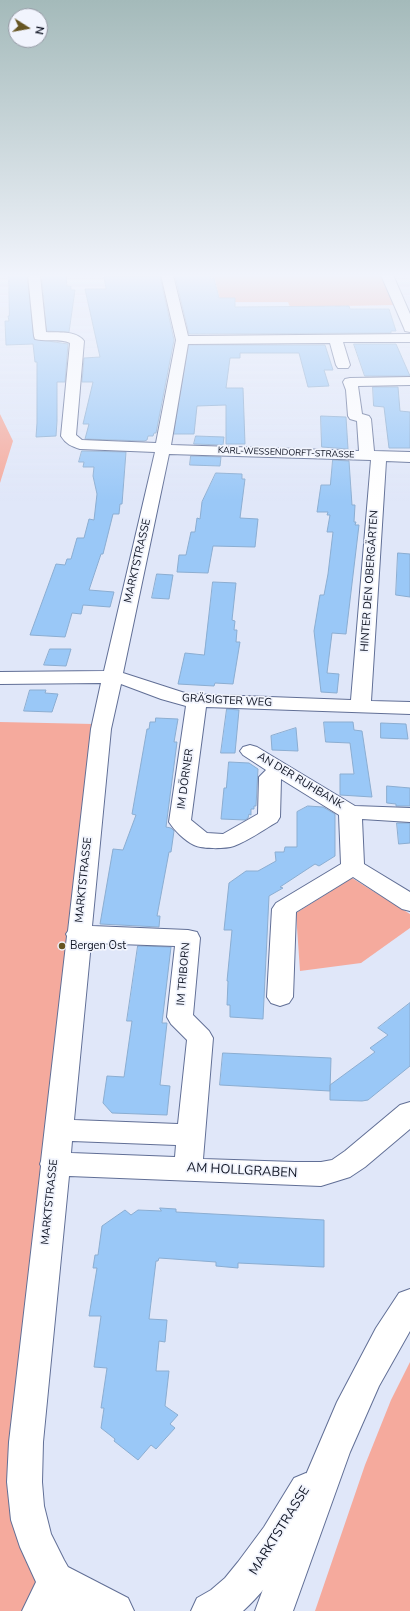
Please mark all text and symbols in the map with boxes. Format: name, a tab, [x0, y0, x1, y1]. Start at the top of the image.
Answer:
north arrow	[8, 8, 48, 48]
text: N	[31, 25, 47, 36]
street label: KARL-WESSENDORFT-STRASSE	[218, 445, 354, 461]
street label: HINTER DEN OBERGÄRTEN	[358, 510, 382, 652]
street label: MARKTSTRASSE	[122, 518, 154, 604]
street label: GRÄSIGTER WEG	[182, 692, 272, 710]
street label: IM DÖRNER	[175, 748, 197, 810]
street label: AN DER RUHBANK	[255, 750, 345, 812]
street label: MARKTSTRASSE	[73, 837, 95, 923]
place label: Bergen Ost	[70, 939, 126, 953]
marker: Bergen Ost	[57, 941, 67, 951]
street label: IM TRIBORN	[175, 942, 193, 1006]
street label: MARKTSTRASSE	[39, 1159, 61, 1245]
street label: AM HOLLGRABEN	[186, 1160, 298, 1182]
street label: MARKTSTRASSE	[246, 1484, 314, 1578]

